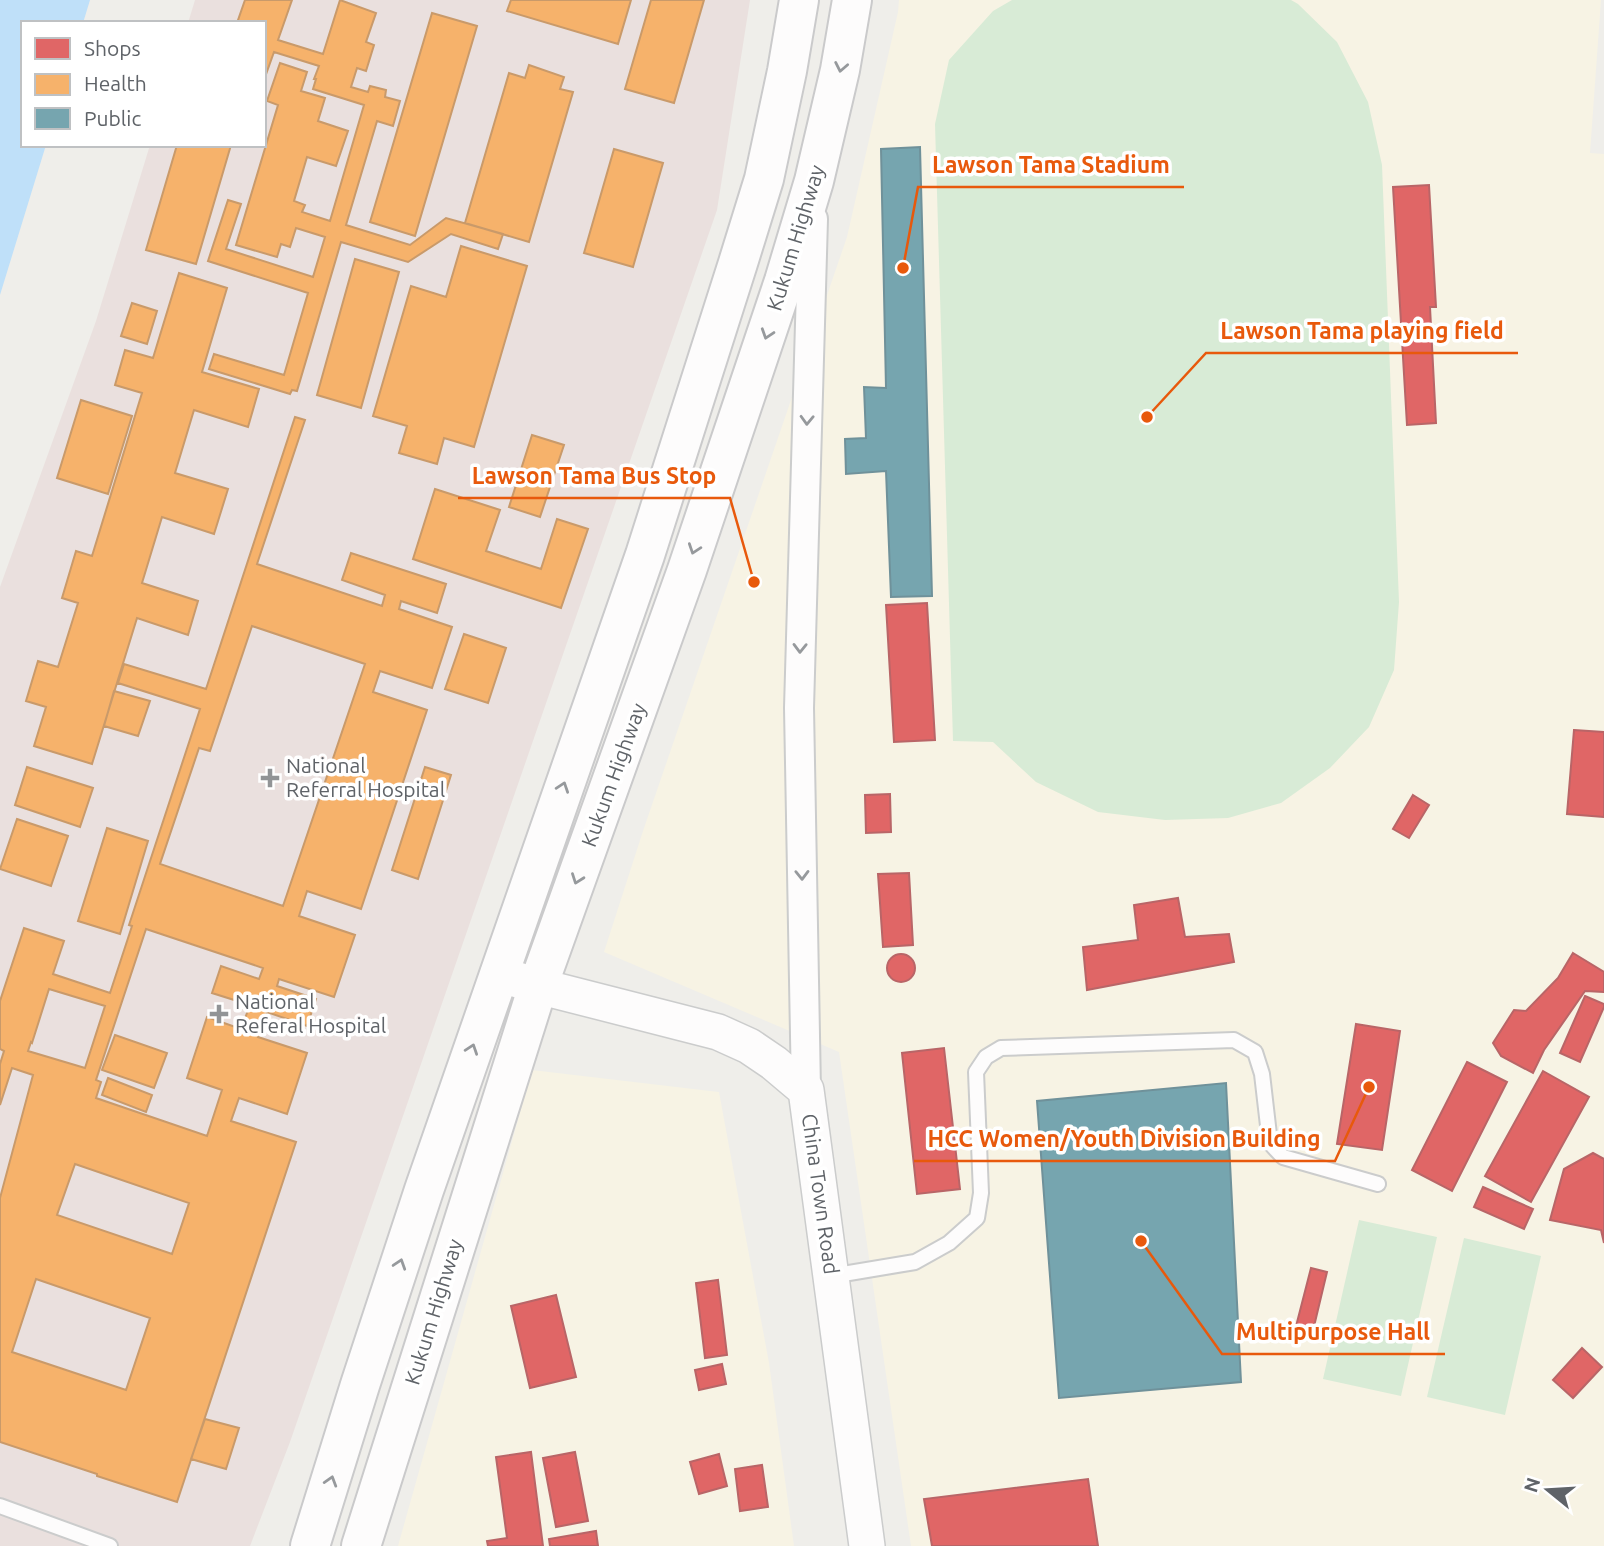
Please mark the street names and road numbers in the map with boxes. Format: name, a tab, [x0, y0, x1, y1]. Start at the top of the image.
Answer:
street label: Kukum Highway	[761, 162, 829, 313]
street label: Kukum Highway	[576, 700, 650, 850]
street label: China Town Road	[798, 1112, 844, 1276]
street label: Kukum Highway	[399, 1236, 467, 1387]

